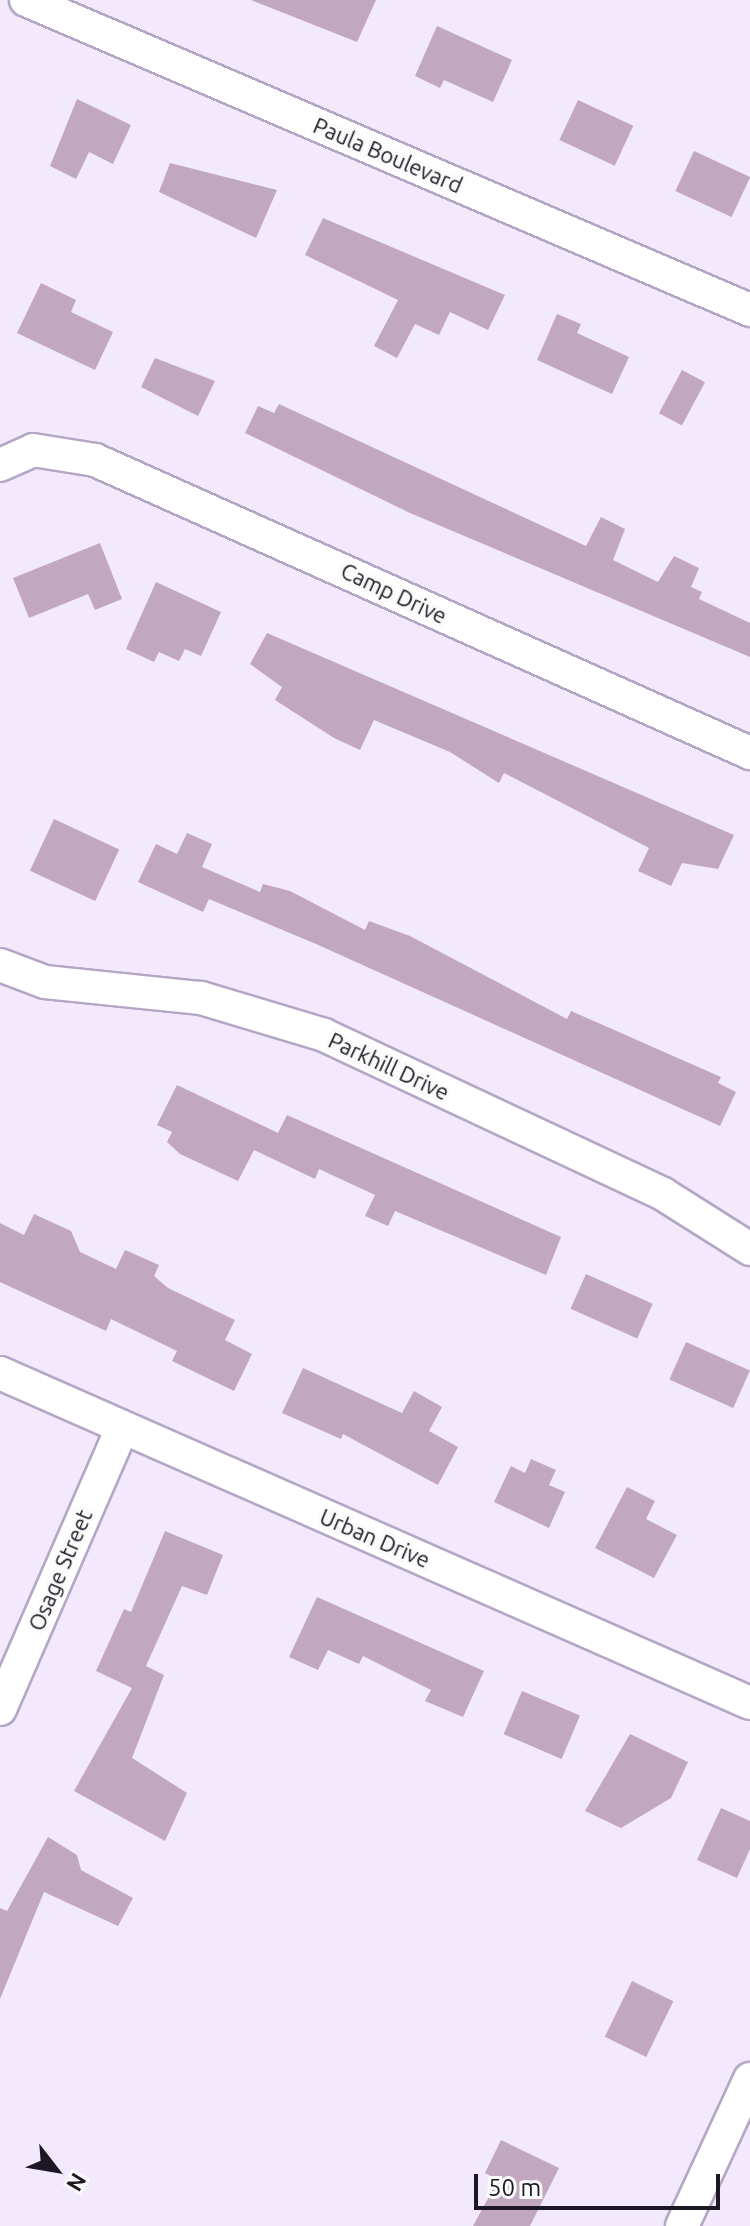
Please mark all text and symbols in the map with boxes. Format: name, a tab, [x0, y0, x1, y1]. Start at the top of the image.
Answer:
street label: Paula Boulevard	[309, 112, 467, 198]
street label: Camp Drive	[337, 557, 451, 629]
street label: Parkhill Drive	[324, 1027, 454, 1105]
street label: Urban Drive	[316, 1503, 434, 1573]
street label: Osage Street	[23, 1505, 97, 1635]
north arrow	[16, 2130, 96, 2210]
scale bar	[478, 2158, 724, 2208]
text: N	[62, 2169, 92, 2196]
text: 50 m	[488, 2174, 541, 2201]

